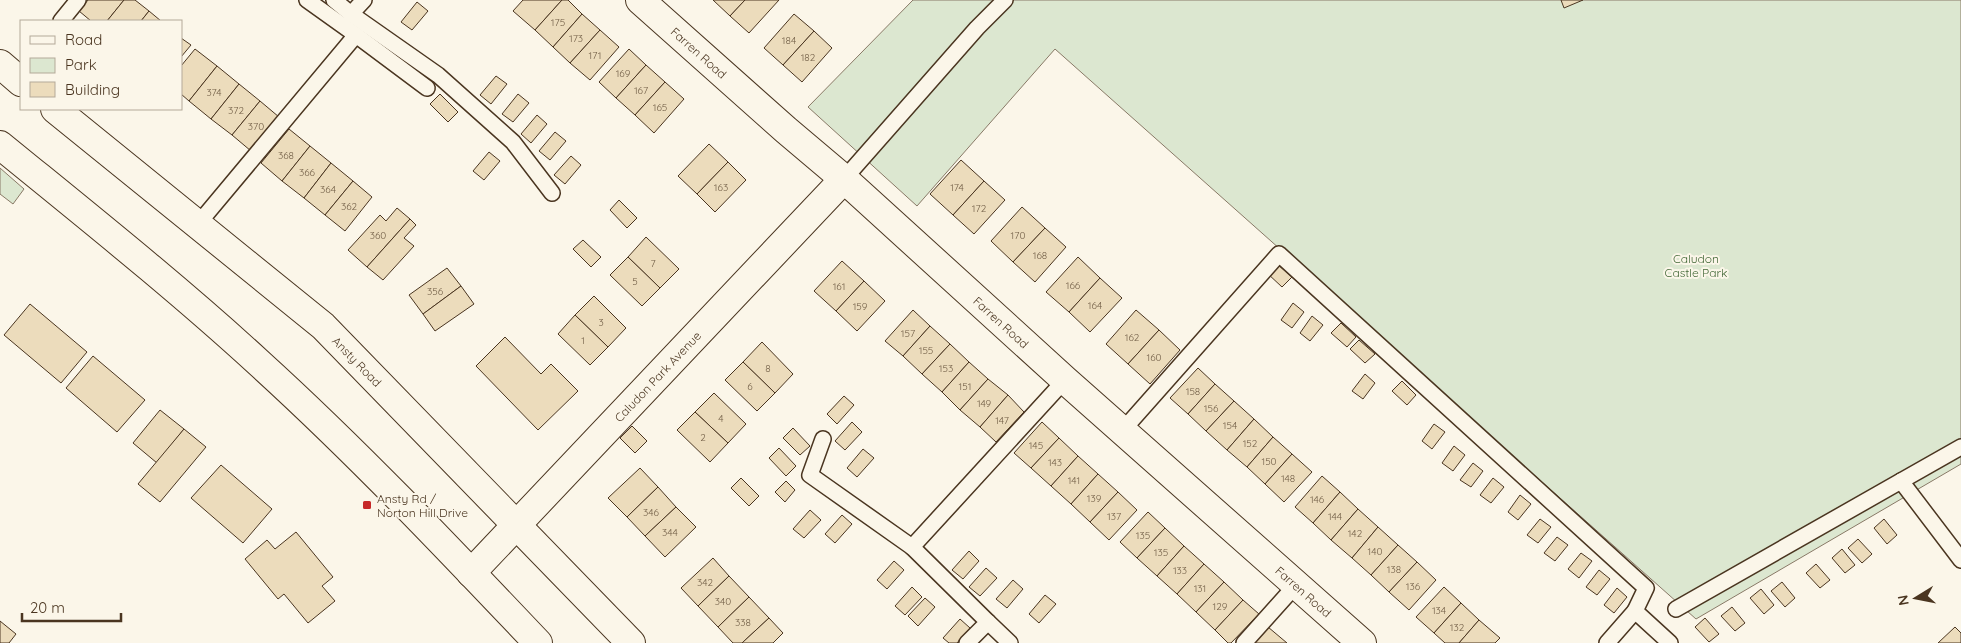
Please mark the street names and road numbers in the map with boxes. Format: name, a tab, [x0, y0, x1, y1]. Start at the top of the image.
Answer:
street label: Farren Road	[668, 24, 730, 81]
street label: Farren Road	[970, 293, 1032, 351]
street label: Caludon Park Avenue	[611, 328, 704, 425]
street label: Ansty Road	[329, 333, 385, 390]
street label: Farren Road	[1273, 563, 1335, 620]

